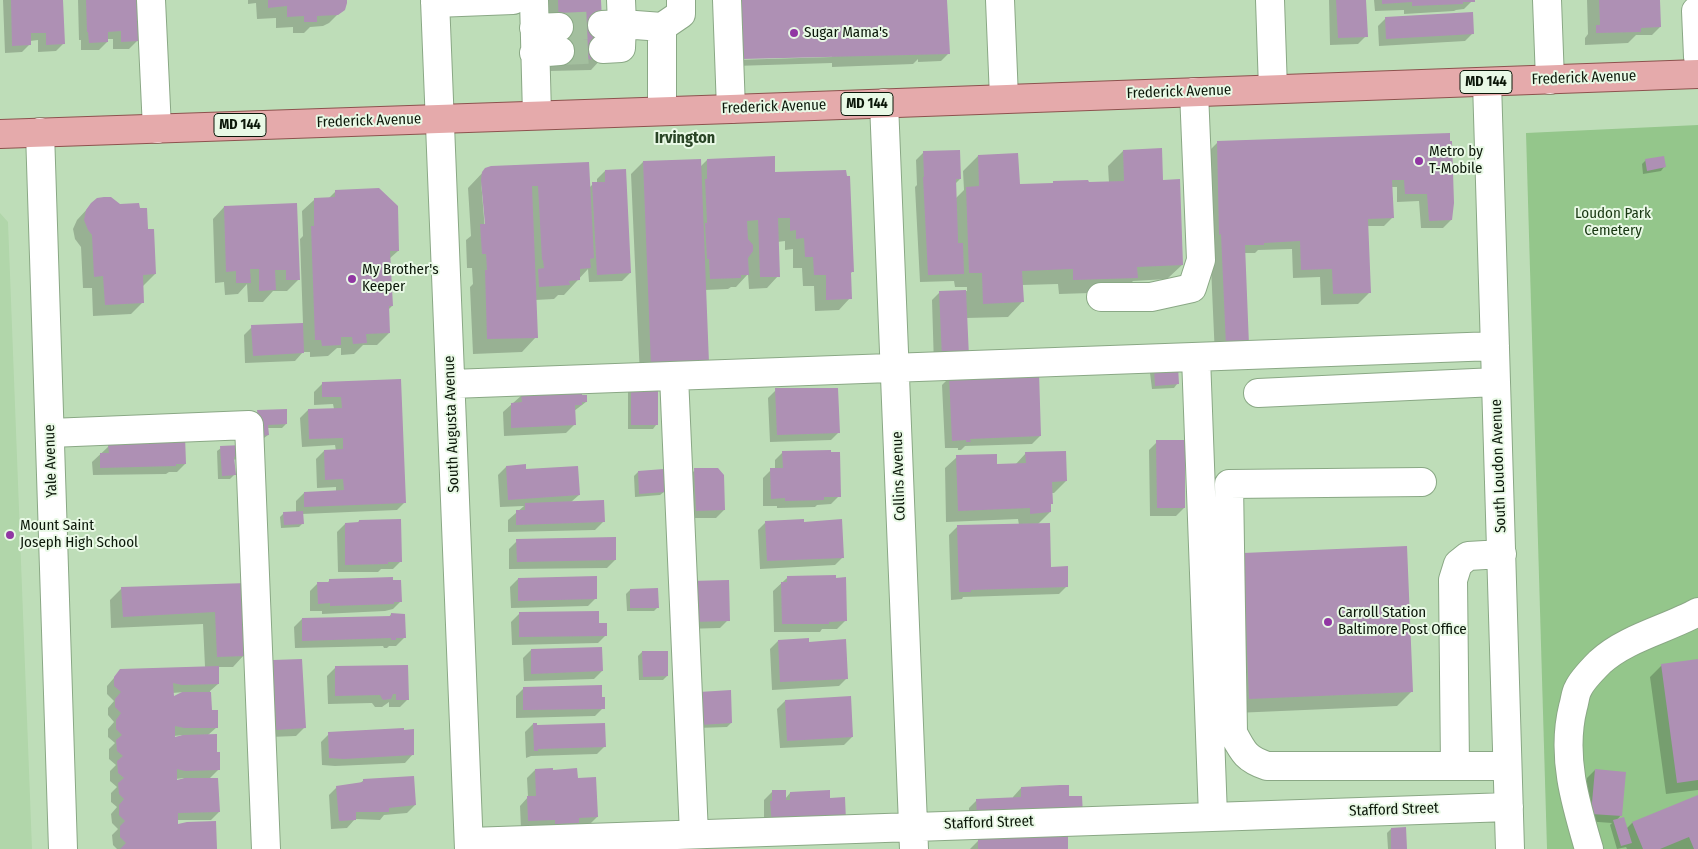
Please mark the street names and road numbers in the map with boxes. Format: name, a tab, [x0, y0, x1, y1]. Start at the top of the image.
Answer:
street label: Frederick Avenue	[1531, 67, 1637, 89]
road number: MD 144	[1460, 70, 1512, 94]
street label: Frederick Avenue	[1126, 81, 1232, 103]
road number: MD 144	[841, 92, 893, 116]
street label: Frederick Avenue	[721, 96, 827, 118]
street label: Frederick Avenue	[316, 110, 422, 132]
road number: MD 144	[214, 114, 266, 136]
street label: South Augusta Avenue	[441, 355, 463, 493]
street label: South Loudon Avenue	[1488, 399, 1510, 533]
street label: Yale Avenue	[41, 424, 61, 498]
street label: Collins Avenue	[888, 431, 910, 521]
street label: Stafford Street	[1349, 799, 1439, 821]
street label: Stafford Street	[944, 812, 1034, 834]

